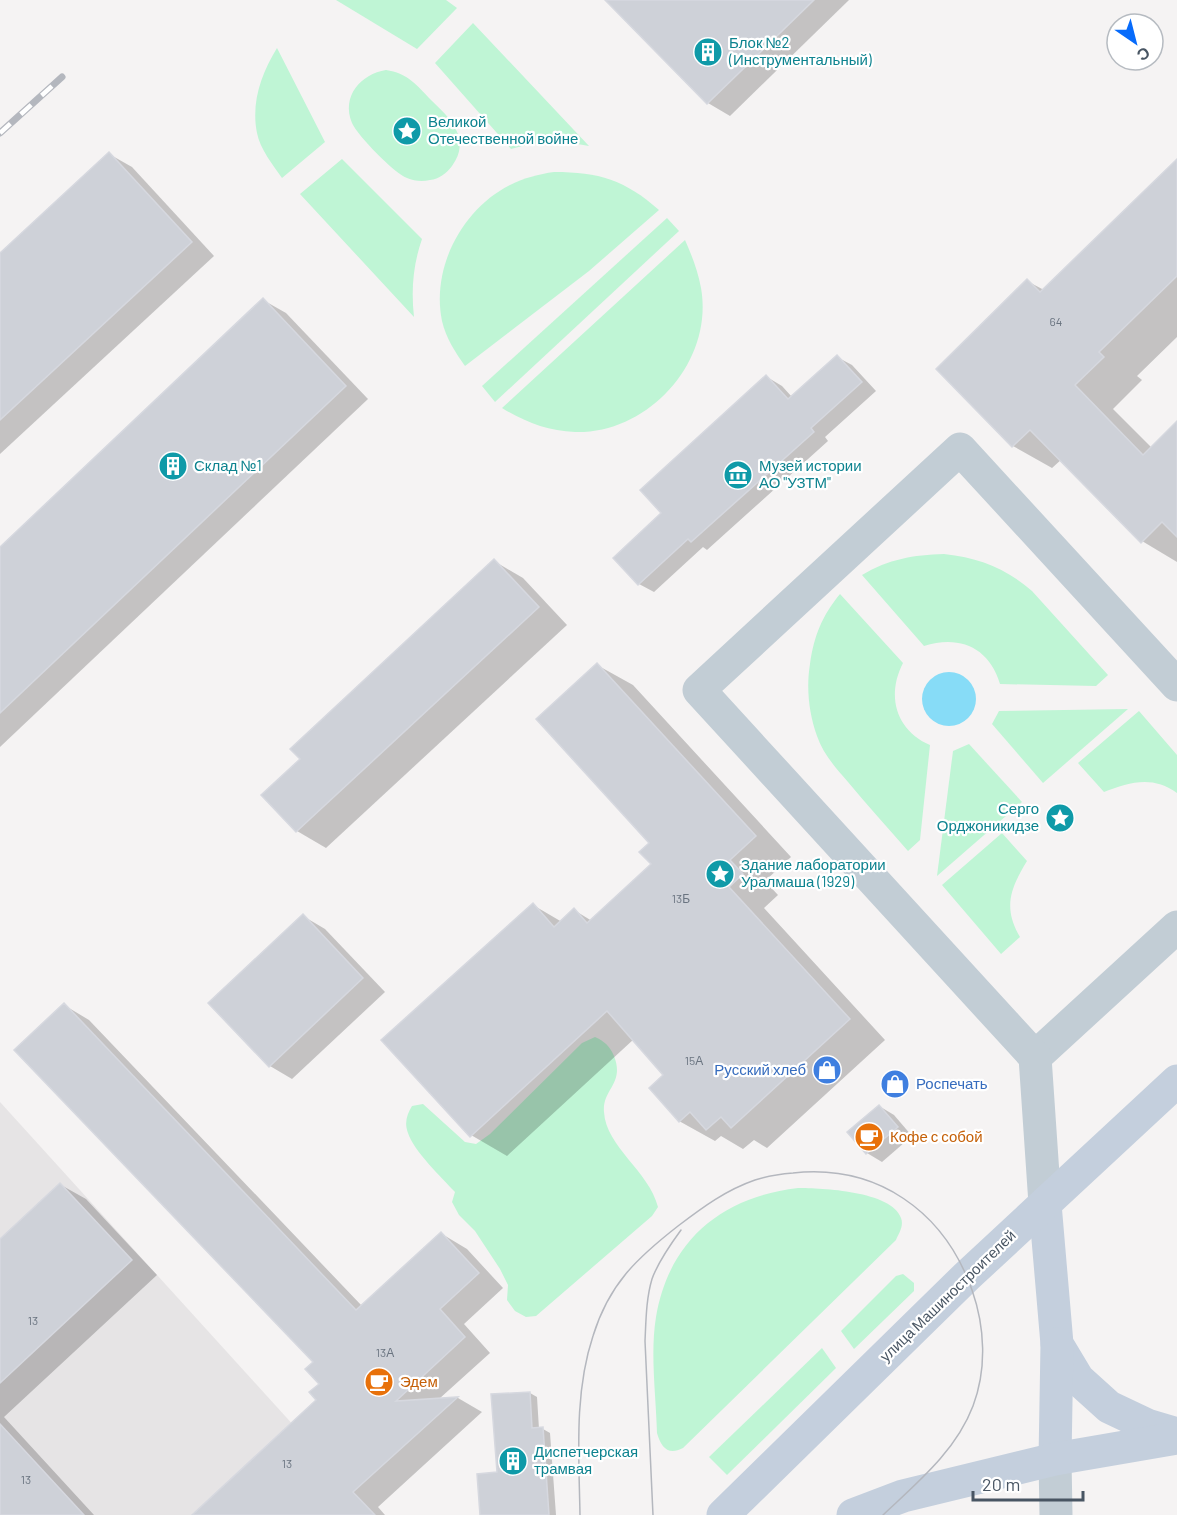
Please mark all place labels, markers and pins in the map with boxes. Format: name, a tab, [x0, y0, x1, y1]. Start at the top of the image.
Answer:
place label: Блок №2 (Инструментальный)	[728, 33, 872, 68]
building icon: Блок №2 (Инструментальный)	[692, 36, 724, 68]
place label: Великой Отечественной войне	[428, 112, 578, 147]
place icon: Великой Отечественной войне	[391, 115, 423, 147]
building icon: Склад №1	[157, 450, 189, 482]
place label: Склад №1	[194, 456, 262, 474]
place label: Музей истории АО "УЗТМ"	[759, 456, 862, 491]
museum icon: Музей истории АО "УЗТМ"	[722, 459, 754, 491]
place label: Серго Орджоникидзе	[937, 799, 1039, 834]
place icon: Серго Орджоникидзе	[1044, 802, 1076, 834]
place label: Здание лаборатории Уралмаша (1929)	[741, 855, 886, 890]
place icon: Здание лаборатории Уралмаша (1929)	[704, 858, 736, 890]
shop icon: Русский хлеб	[811, 1054, 843, 1086]
place label: Русский хлеб	[714, 1060, 806, 1078]
shop icon: Роспечать	[879, 1068, 911, 1100]
place label: Роспечать	[916, 1074, 988, 1092]
cafe icon: Кофе с собой	[853, 1121, 885, 1153]
place label: Кофе с собой	[890, 1127, 983, 1145]
cafe icon: Эдем	[363, 1366, 395, 1398]
place label: Эдем	[400, 1372, 438, 1390]
place label: Диспетчерская трамвая	[534, 1442, 638, 1477]
building icon: Диспетчерская трамвая	[497, 1445, 529, 1477]

